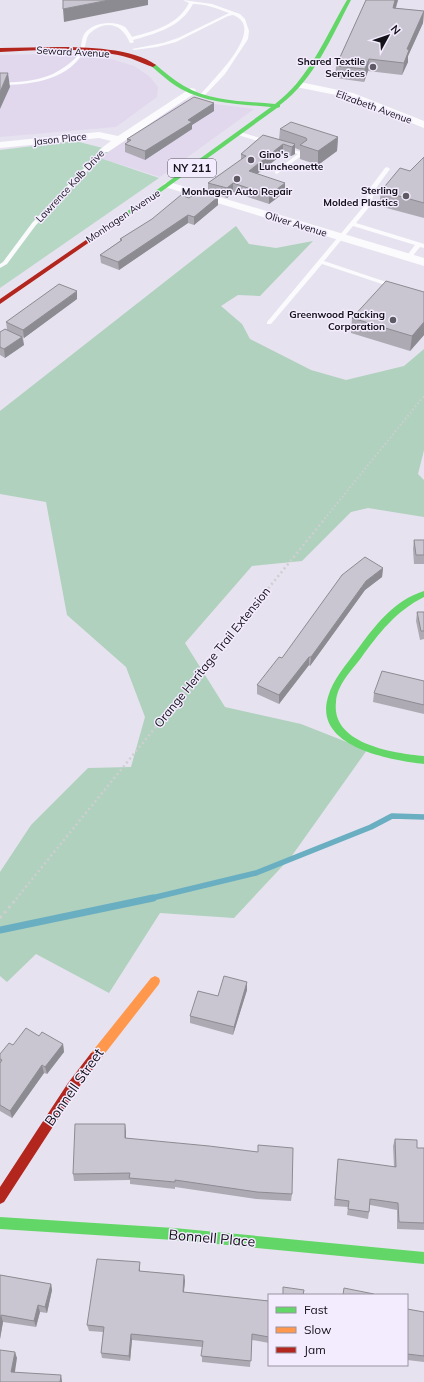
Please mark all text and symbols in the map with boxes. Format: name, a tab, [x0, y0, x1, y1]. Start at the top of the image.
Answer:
north arrow	[368, 16, 408, 56]
text: N	[388, 22, 404, 37]
street label: Seward Avenue	[36, 44, 110, 60]
place label: Shared Textile Services	[297, 55, 366, 80]
marker: Shared Textile Services	[368, 62, 378, 72]
street label: Elizabeth Avenue	[334, 87, 414, 127]
street label: Jason Place	[33, 130, 87, 148]
street label: Lawrence Kolb Drive	[33, 147, 107, 225]
place label: Gino's Luncheonette	[259, 148, 324, 173]
marker: Gino's Luncheonette	[246, 155, 256, 165]
road number: NY 211	[168, 159, 216, 177]
marker: Monhagen Auto Repair	[232, 174, 242, 184]
place label: Sterling Molded Plastics	[323, 184, 398, 209]
place label: Monhagen Auto Repair	[182, 185, 292, 198]
street label: Monhagen Avenue	[83, 186, 163, 246]
marker: Sterling Molded Plastics	[401, 191, 411, 201]
street label: Oliver Avenue	[263, 208, 329, 240]
place label: Greenwood Packing Corporation	[289, 308, 385, 333]
marker: Greenwood Packing Corporation	[388, 315, 398, 325]
street label: Orange Heritage Trail Extension	[151, 584, 273, 730]
street label: Bonnell Street	[41, 1045, 107, 1129]
street label: Bonnell Place	[168, 1225, 256, 1251]
legend	[268, 1294, 408, 1366]
text: Fast	[304, 1302, 328, 1317]
text: Slow	[304, 1322, 332, 1337]
text: Jam	[304, 1342, 326, 1357]

